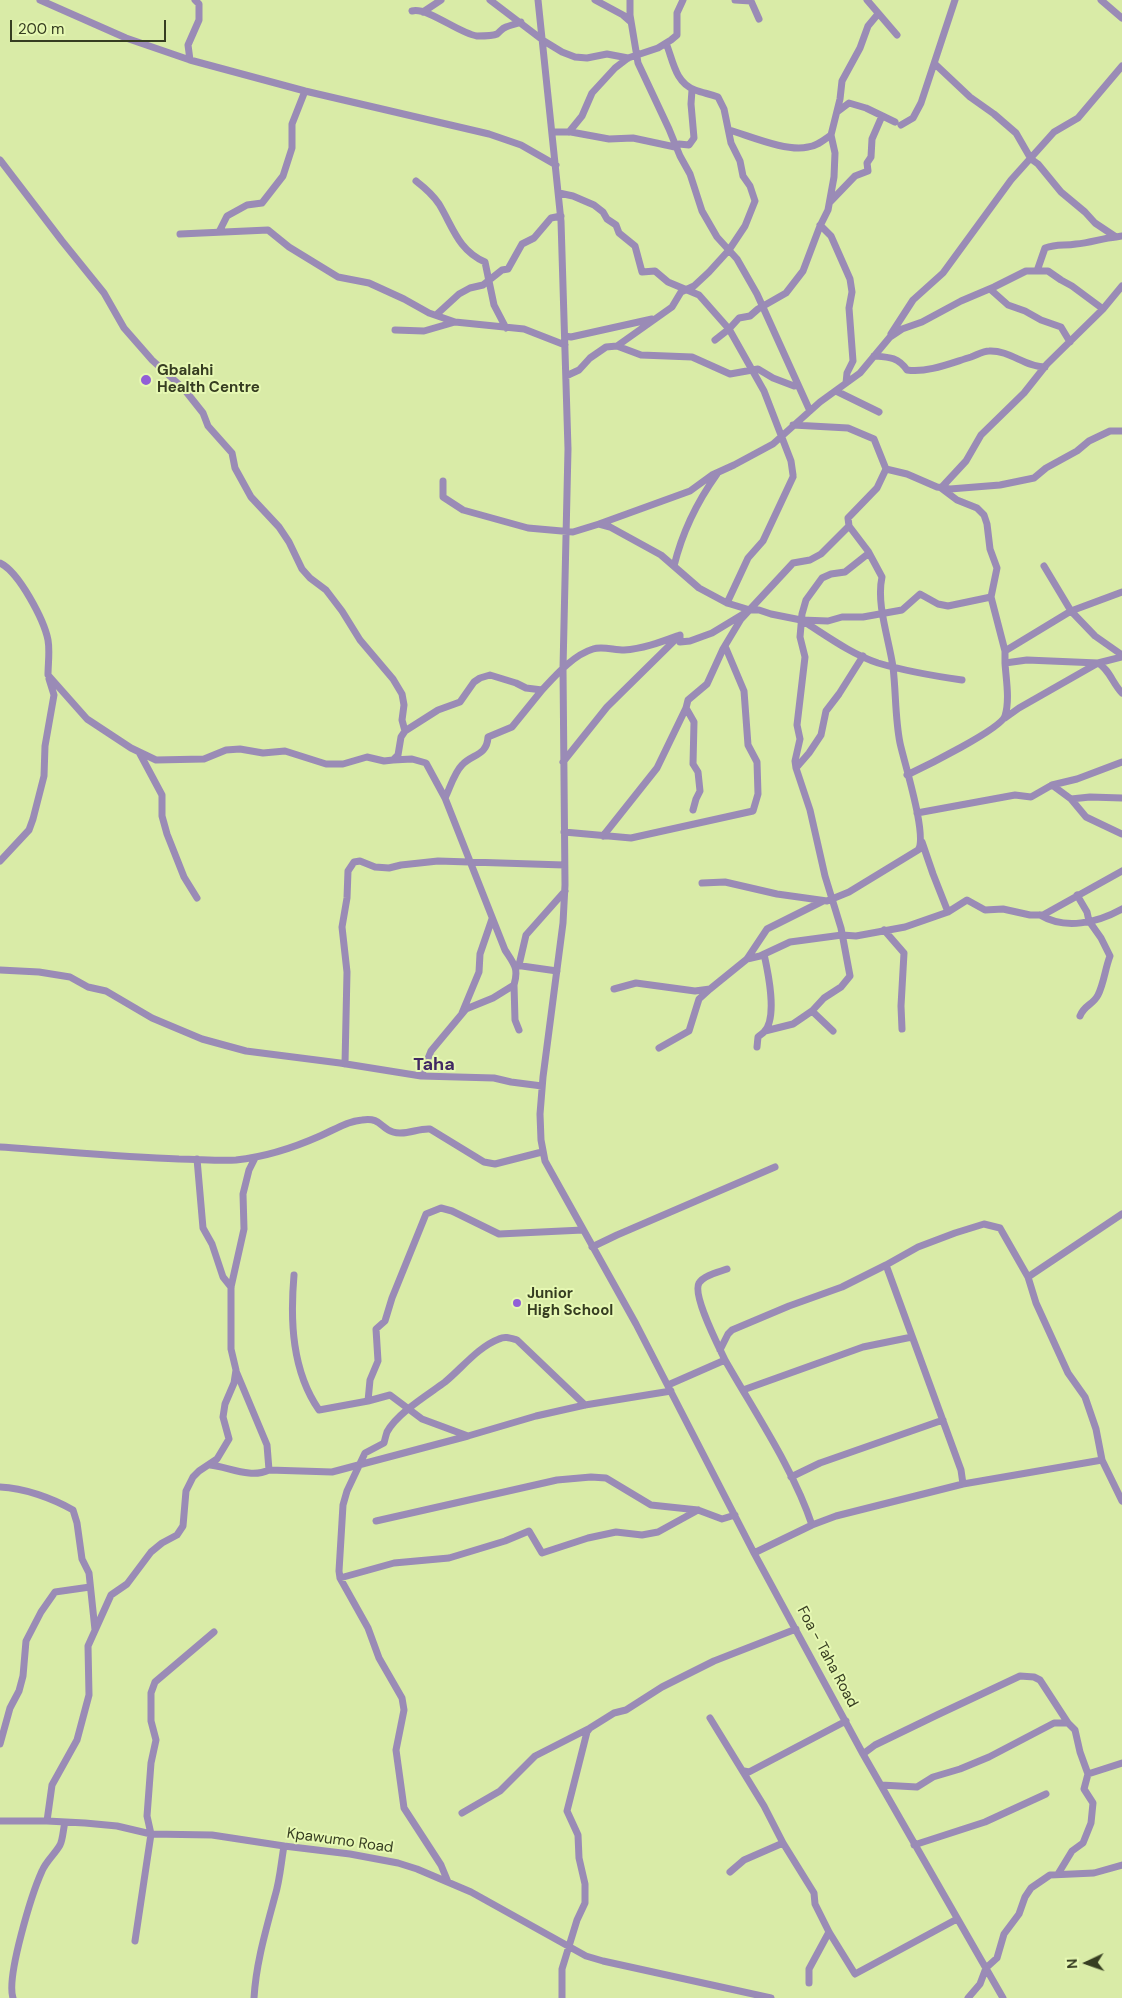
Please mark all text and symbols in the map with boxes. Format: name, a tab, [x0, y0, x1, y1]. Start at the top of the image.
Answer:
scale bar	[12, 10, 169, 42]
text: 200 m	[18, 19, 64, 39]
place label: Gbalahi Health Centre	[157, 362, 260, 397]
marker: Gbalahi Health Centre	[139, 373, 153, 387]
district label: Taha	[413, 1054, 455, 1076]
place label: Junior High School	[527, 1285, 613, 1320]
marker: Junior High School	[511, 1297, 523, 1309]
street label: Foa - Taha Road	[793, 1603, 861, 1711]
street label: Kpawumo Road	[286, 1825, 394, 1857]
north arrow	[1062, 1938, 1112, 1988]
text: N	[1063, 1958, 1081, 1969]

